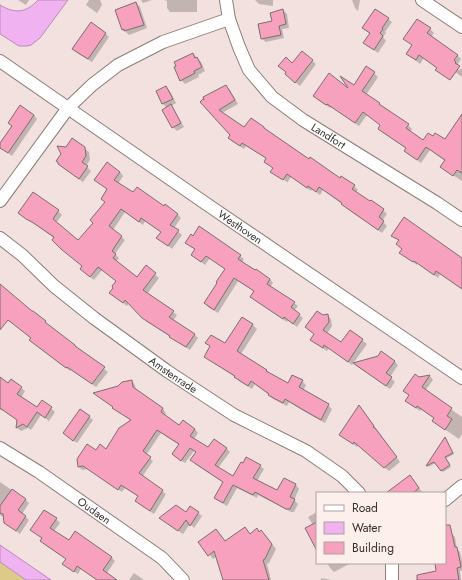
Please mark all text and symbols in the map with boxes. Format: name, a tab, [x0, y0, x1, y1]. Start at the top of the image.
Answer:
street label: Landfort	[308, 119, 349, 153]
street label: Westhoven	[215, 206, 266, 248]
street label: Amstenrade	[146, 352, 201, 397]
legend	[316, 492, 446, 564]
street label: Oudaen	[74, 493, 114, 528]
text: Road	[352, 499, 378, 517]
text: Water	[352, 519, 383, 537]
text: Building	[352, 539, 394, 557]

